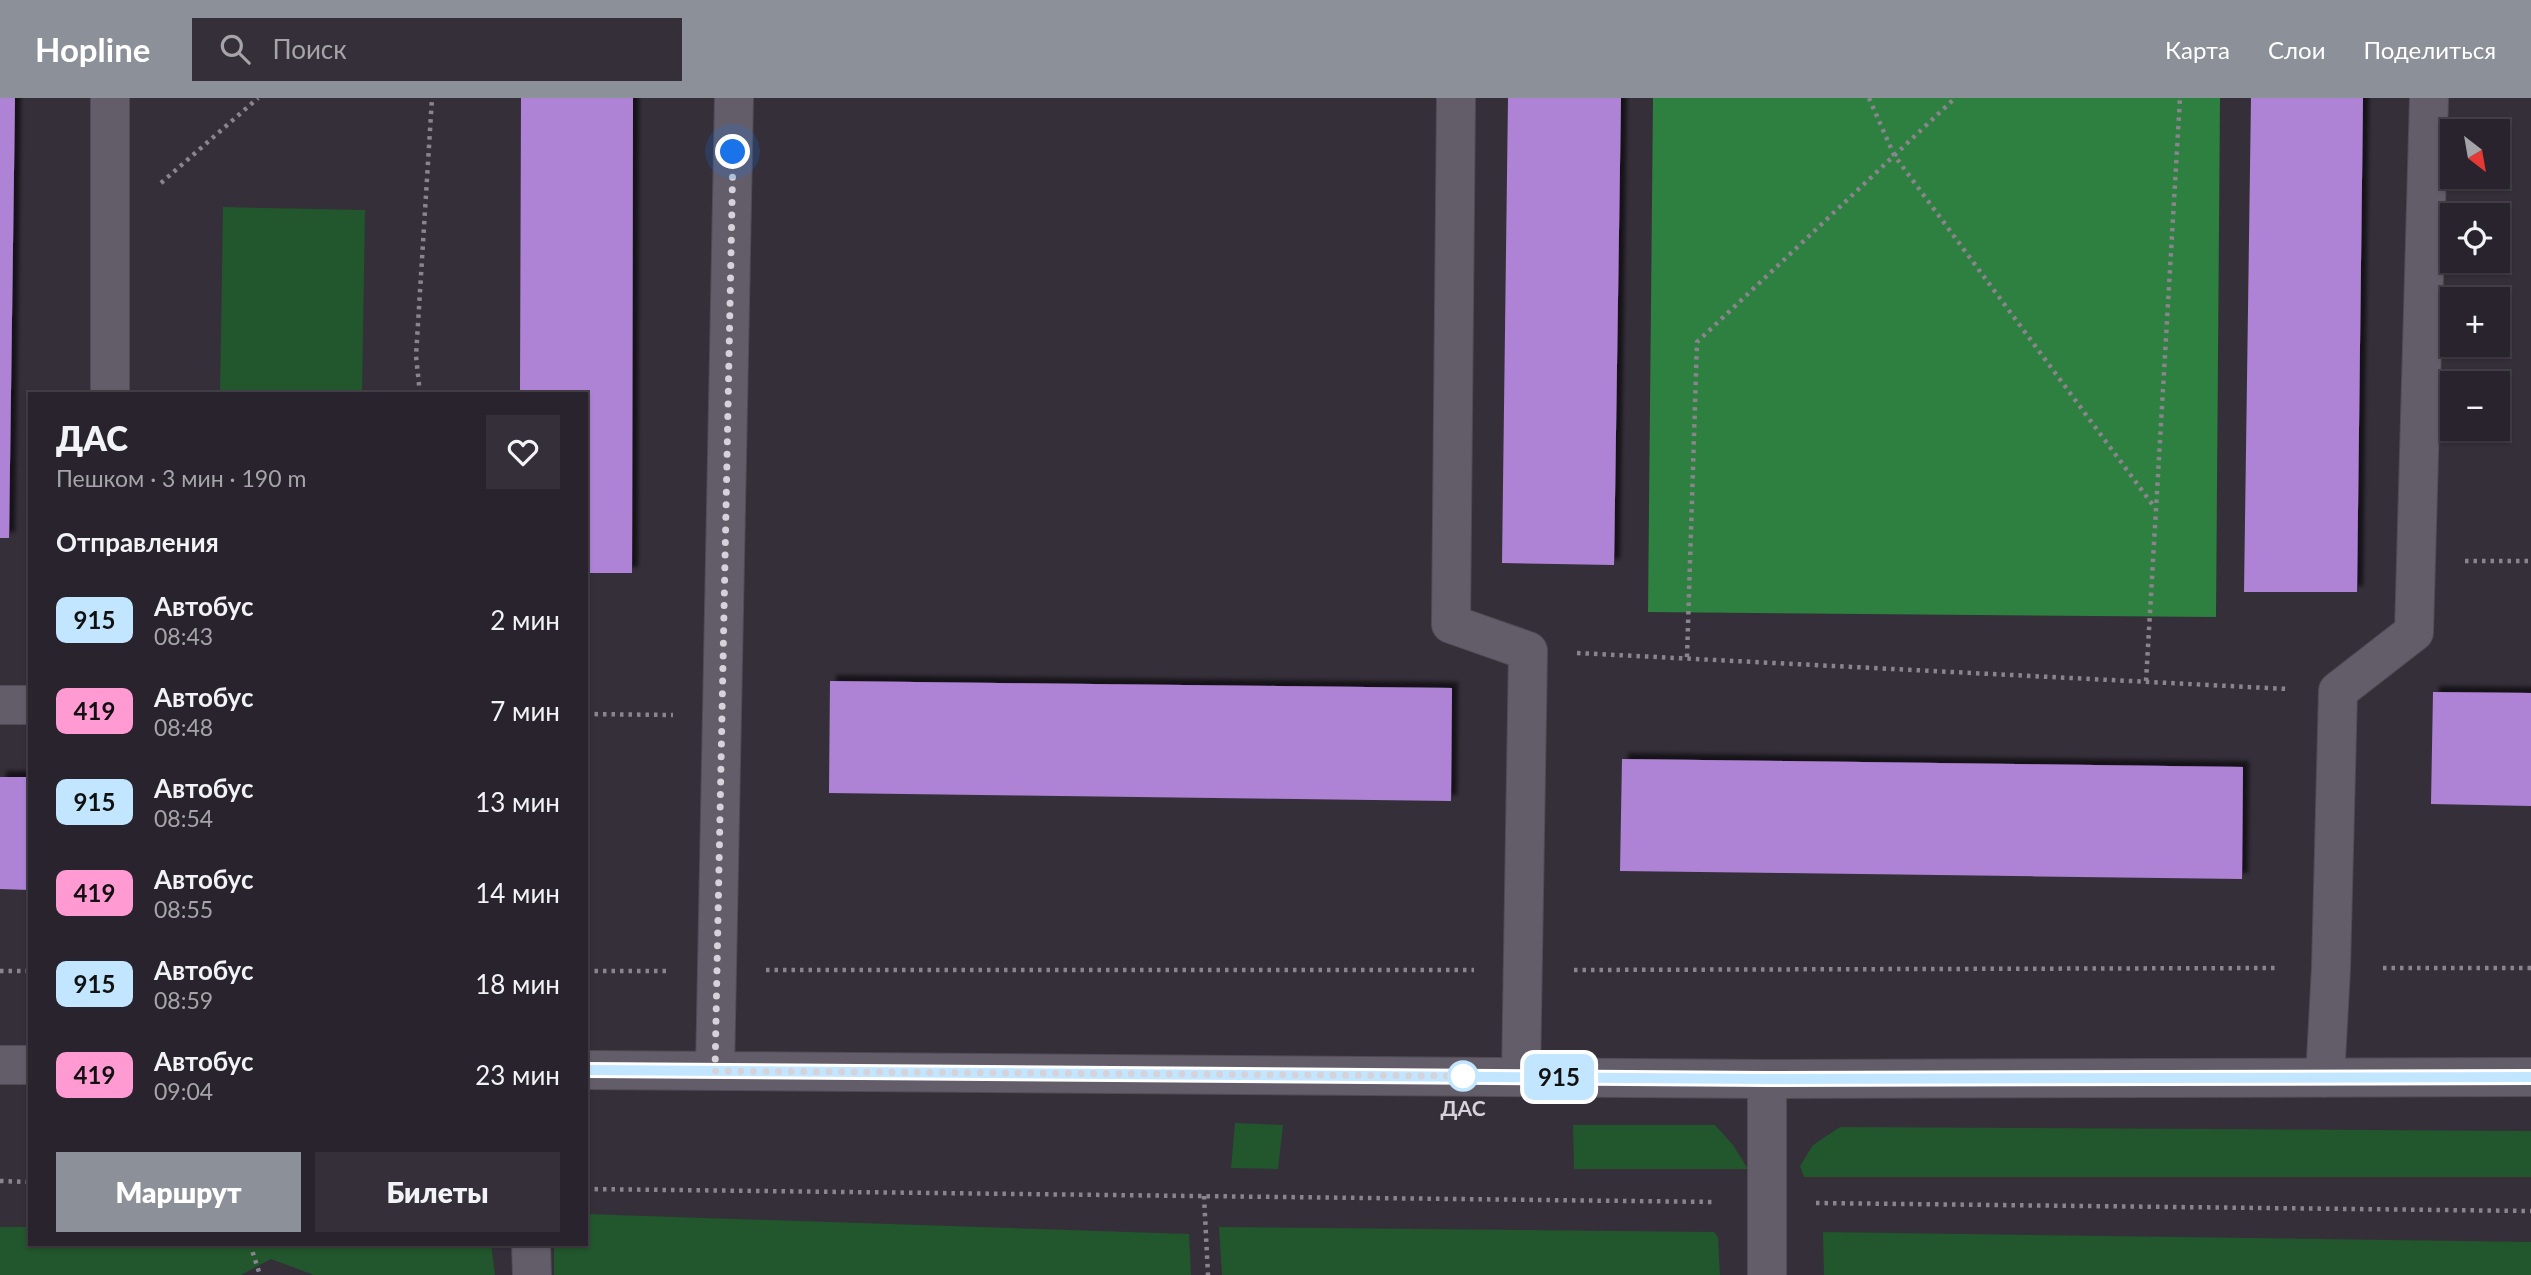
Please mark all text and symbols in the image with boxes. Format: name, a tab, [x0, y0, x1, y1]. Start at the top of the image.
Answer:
search box	[192, 18, 682, 81]
text: Hopline	[35, 29, 150, 69]
icon: search	[216, 30, 254, 68]
text: Поиск	[272, 33, 347, 65]
text: Карта	[2165, 35, 2230, 64]
text: Слои	[2268, 35, 2325, 64]
text: Поделиться	[2363, 35, 2496, 64]
north arrow	[2440, 119, 2510, 189]
map controls	[2440, 119, 2510, 441]
your location	[715, 134, 750, 169]
button: locate	[2440, 203, 2510, 273]
button: +	[2440, 287, 2510, 357]
button: −	[2440, 371, 2510, 441]
button: heart	[486, 415, 560, 489]
text: ДАС	[56, 418, 128, 458]
text: Пешком · 3 мин · 190 m	[56, 464, 306, 492]
text: Отправления	[56, 526, 219, 558]
text: Автобус	[154, 590, 253, 622]
text: 2 мин	[490, 604, 560, 636]
text: 915	[74, 605, 115, 634]
text: 08:43	[154, 622, 213, 650]
text: Автобус	[154, 681, 253, 713]
text: 7 мин	[490, 695, 560, 727]
text: 419	[74, 696, 115, 725]
text: 08:48	[154, 713, 213, 741]
text: Автобус	[154, 772, 253, 804]
text: 13 мин	[475, 786, 560, 818]
text: 915	[74, 787, 115, 816]
text: 08:54	[154, 804, 213, 832]
text: Автобус	[154, 863, 253, 895]
text: 14 мин	[475, 877, 560, 909]
text: 419	[74, 878, 115, 907]
text: 08:55	[154, 895, 213, 923]
text: Автобус	[154, 954, 253, 986]
text: 18 мин	[475, 968, 560, 1000]
text: 915	[74, 969, 115, 998]
text: 08:59	[154, 986, 213, 1014]
text: Автобус	[154, 1045, 253, 1077]
line badge: 915	[1519, 1054, 1599, 1100]
text: 23 мин	[475, 1059, 560, 1091]
text: 419	[74, 1060, 115, 1089]
marker: ДАС	[1448, 1061, 1478, 1091]
text: 915	[1538, 1062, 1580, 1091]
text: 09:04	[154, 1077, 213, 1105]
place label: ДАС	[1440, 1095, 1486, 1120]
button: Маршрут	[56, 1152, 301, 1232]
button: Билеты	[315, 1152, 560, 1232]

